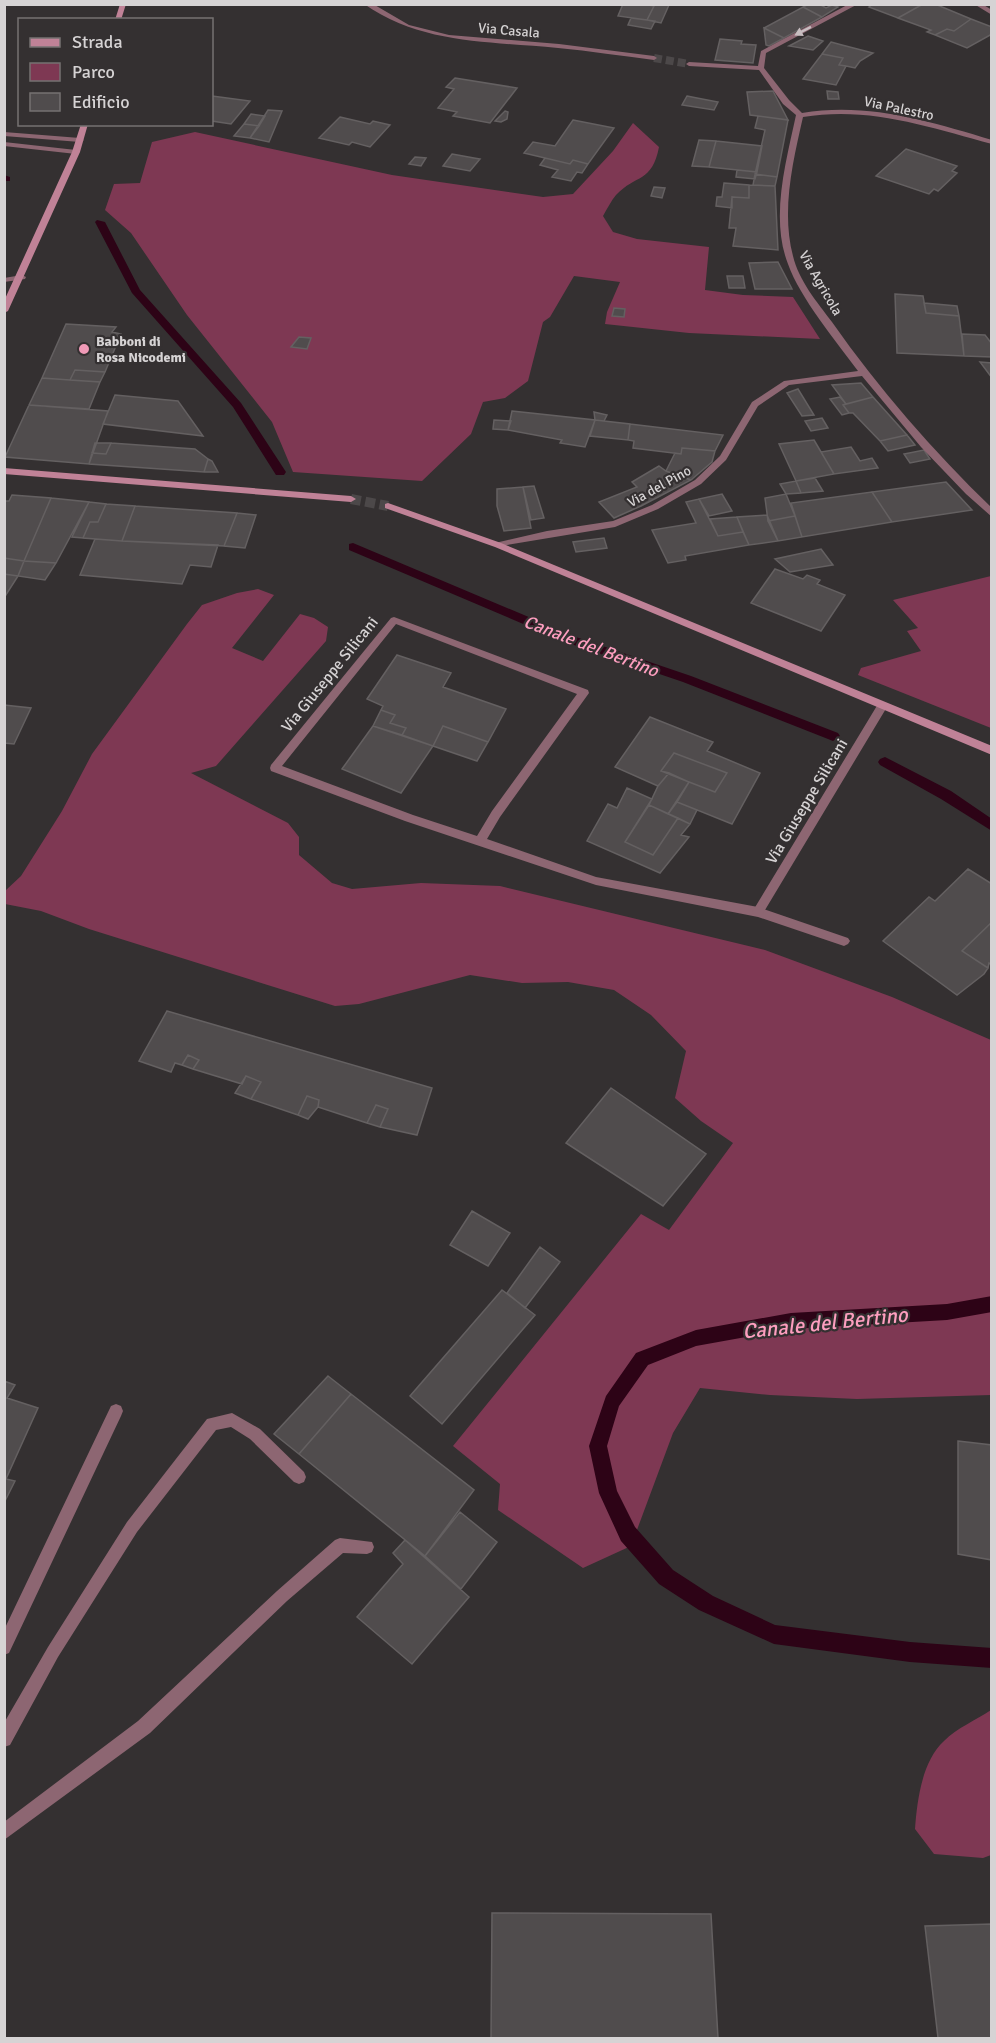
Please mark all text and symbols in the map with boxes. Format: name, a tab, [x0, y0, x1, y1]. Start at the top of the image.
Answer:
legend	[18, 18, 213, 126]
street label: Via Casala	[477, 19, 541, 42]
one-way arrow	[794, 26, 811, 36]
text: Strada	[72, 31, 123, 53]
text: Parco	[72, 61, 115, 83]
text: Edificio	[72, 91, 130, 113]
street label: Via Palestro	[862, 93, 935, 124]
street label: Via Agricola	[795, 248, 846, 319]
place label: Babboni di Rosa Nicodemi	[96, 333, 186, 366]
marker: Babboni di Rosa Nicodemi	[77, 342, 91, 356]
street label: Via del Pino	[624, 462, 694, 511]
water label: Canale del Bertino	[521, 610, 663, 682]
street label: Via Giuseppe Silicani	[277, 613, 383, 736]
street label: Via Giuseppe Silicani	[761, 735, 852, 868]
water label: Canale del Bertino	[741, 1301, 910, 1345]

